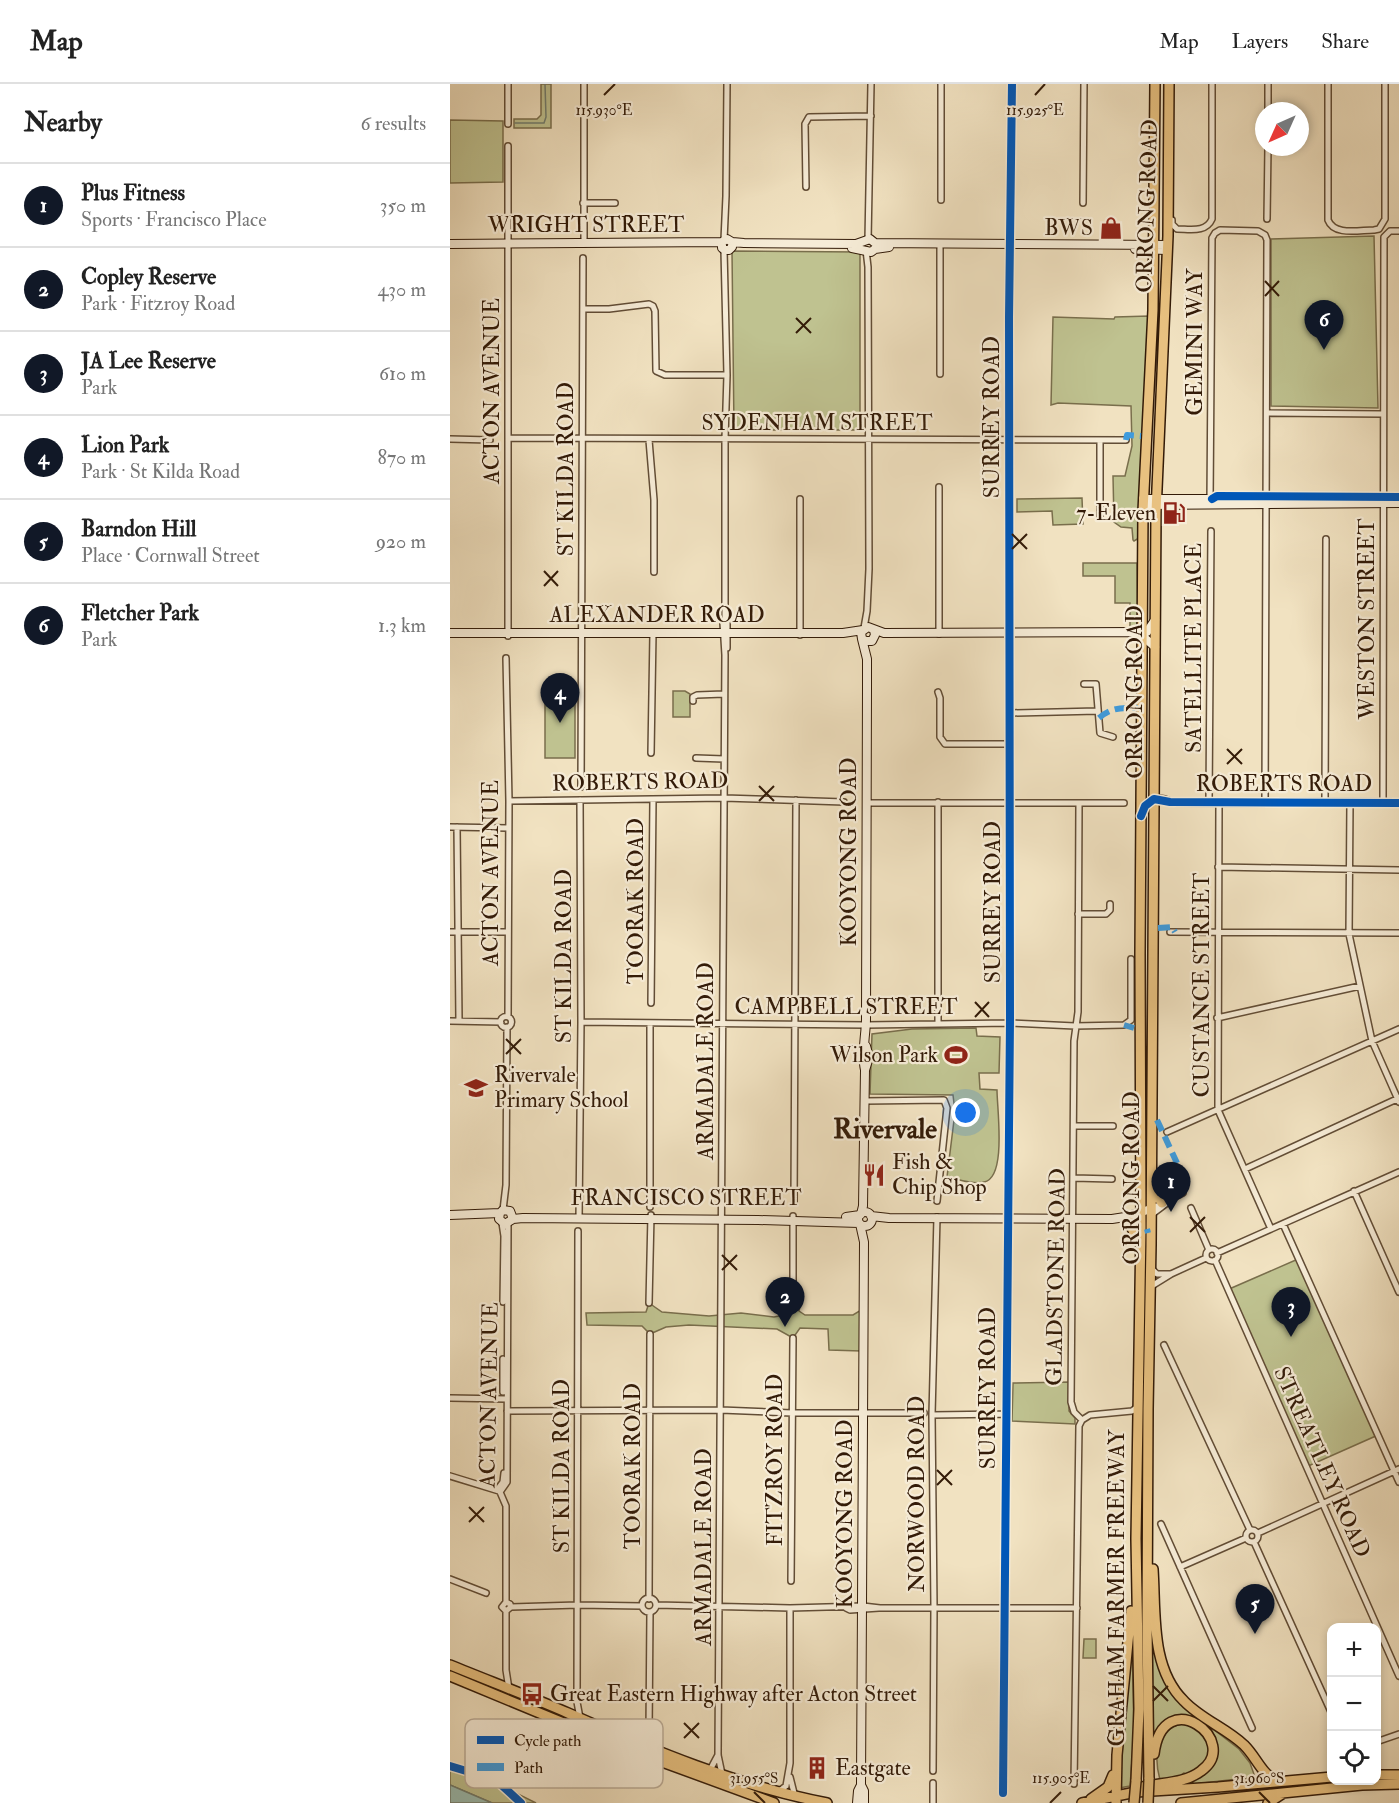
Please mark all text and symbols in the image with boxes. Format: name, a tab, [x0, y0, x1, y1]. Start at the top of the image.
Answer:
text: Map	[30, 24, 83, 59]
text: Map	[1159, 28, 1199, 55]
text: Layers	[1232, 28, 1288, 55]
text: Share	[1321, 28, 1369, 55]
text: 115.930°E	[575, 101, 633, 120]
text: 115.925°E	[1006, 101, 1064, 120]
north arrow	[1255, 102, 1309, 156]
text: Nearby	[24, 107, 102, 139]
text: 6 results	[360, 111, 426, 136]
street label: ORRONG ROAD	[1130, 119, 1164, 293]
text: Plus Fitness	[81, 179, 185, 207]
text: 1	[40, 193, 47, 218]
text: 350 m	[380, 193, 426, 218]
text: Sports · Francisco Place	[81, 207, 267, 232]
street label: WRIGHT STREET	[487, 211, 685, 239]
place label: BWS	[1044, 214, 1093, 242]
shop icon: BWS	[1098, 215, 1124, 241]
text: Copley Reserve	[81, 263, 216, 291]
street label: GEMINI WAY	[1181, 267, 1209, 416]
text: 2	[38, 277, 49, 302]
text: 430 m	[378, 277, 426, 302]
text: Park · Fitzroy Road	[81, 291, 235, 316]
street label: ACTON AVENUE	[478, 298, 506, 485]
pin: 6	[1304, 300, 1344, 350]
street label: SURREY ROAD	[978, 336, 1006, 498]
text: JA Lee Reserve	[81, 347, 216, 375]
text: 3	[40, 361, 47, 386]
text: 610 m	[379, 361, 426, 386]
text: Park	[81, 375, 117, 400]
street label: ST KILDA ROAD	[552, 382, 580, 556]
street label: SYDENHAM STREET	[702, 409, 933, 437]
text: Lion Park	[81, 431, 169, 459]
text: 4	[38, 445, 49, 470]
text: 870 m	[378, 445, 426, 470]
text: Park · St Kilda Road	[81, 459, 240, 484]
place label: 7-Eleven	[1076, 499, 1156, 527]
fuel station icon: 7-Eleven	[1161, 500, 1187, 526]
text: Barndon Hill	[81, 515, 197, 543]
street label: WESTON STREET	[1353, 518, 1381, 721]
text: 5	[39, 529, 48, 554]
text: 920 m	[376, 529, 426, 554]
text: Place · Cornwall Street	[81, 543, 260, 568]
street label: SATELLITE PLACE	[1180, 543, 1208, 753]
text: Fletcher Park	[81, 599, 199, 627]
street label: ALEXANDER ROAD	[548, 601, 765, 629]
street label: ORRONG ROAD	[1121, 605, 1149, 779]
text: 6	[38, 613, 49, 638]
text: 1.3 km	[378, 613, 426, 638]
text: Park	[81, 627, 117, 652]
pin: 4	[540, 674, 580, 723]
street label: KOOYONG ROAD	[835, 757, 863, 947]
street label: ROBERTS ROAD	[552, 766, 728, 798]
street label: ROBERTS ROAD	[1196, 770, 1372, 798]
street label: ACTON AVENUE	[477, 780, 505, 967]
street label: TOORAK ROAD	[622, 818, 650, 984]
street label: SURREY ROAD	[979, 821, 1007, 983]
street label: ST KILDA ROAD	[550, 869, 578, 1043]
street label: CUSTANCE STREET	[1188, 872, 1216, 1097]
street label: ARMADALE ROAD	[692, 962, 720, 1161]
street label: CAMPBELL STREET	[734, 993, 958, 1021]
place label: Wilson Park	[829, 1041, 938, 1069]
sports icon: Wilson Park	[943, 1042, 969, 1068]
place label: Rivervale Primary School	[494, 1061, 629, 1114]
school or university icon: Rivervale Primary School	[463, 1075, 489, 1101]
street label: ORRONG ROAD	[1118, 1091, 1146, 1265]
your location	[951, 1098, 980, 1127]
district label: Rivervale	[833, 1112, 937, 1147]
place label: Fish & Chip Shop	[892, 1148, 987, 1202]
restaurant icon: Fish & Chip Shop	[861, 1162, 887, 1188]
pin: 1	[1152, 1162, 1190, 1212]
street label: GLADSTONE ROAD	[1040, 1168, 1072, 1386]
street label: FRANCISCO STREET	[570, 1184, 802, 1212]
pin: 2	[766, 1278, 804, 1327]
pin: 3	[1272, 1288, 1310, 1337]
street label: ACTON AVENUE	[473, 1302, 505, 1489]
street label: SURREY ROAD	[974, 1307, 1002, 1469]
street label: STREATLEY ROAD	[1267, 1362, 1377, 1562]
street label: FITZROY ROAD	[761, 1374, 789, 1546]
street label: ST KILDA ROAD	[548, 1379, 576, 1553]
street label: TOORAK ROAD	[619, 1383, 647, 1549]
street label: NORWOOD ROAD	[903, 1396, 931, 1592]
street label: KOOYONG ROAD	[831, 1419, 859, 1609]
street label: GRAHAM FARMER FREEWAY	[1103, 1429, 1131, 1747]
street label: ARMADALE ROAD	[690, 1448, 718, 1647]
pin: 5	[1236, 1584, 1274, 1634]
map controls	[1327, 1623, 1381, 1785]
button: +	[1327, 1623, 1381, 1677]
button: −	[1327, 1677, 1381, 1731]
place label: Great Eastern Highway after Acton Street	[550, 1680, 917, 1708]
bus stop icon: Great Eastern Highway after Acton Street	[519, 1681, 545, 1707]
legend	[465, 1719, 663, 1788]
text: Cycle path	[514, 1731, 582, 1752]
button: locate	[1327, 1731, 1381, 1785]
place label: Eastgate	[835, 1754, 911, 1782]
building icon: Eastgate	[804, 1755, 830, 1781]
text: Path	[514, 1758, 544, 1778]
text: 31.955°S	[730, 1769, 778, 1788]
text: 115.905°E	[1032, 1769, 1090, 1788]
text: 31.960°S	[1234, 1769, 1284, 1788]

